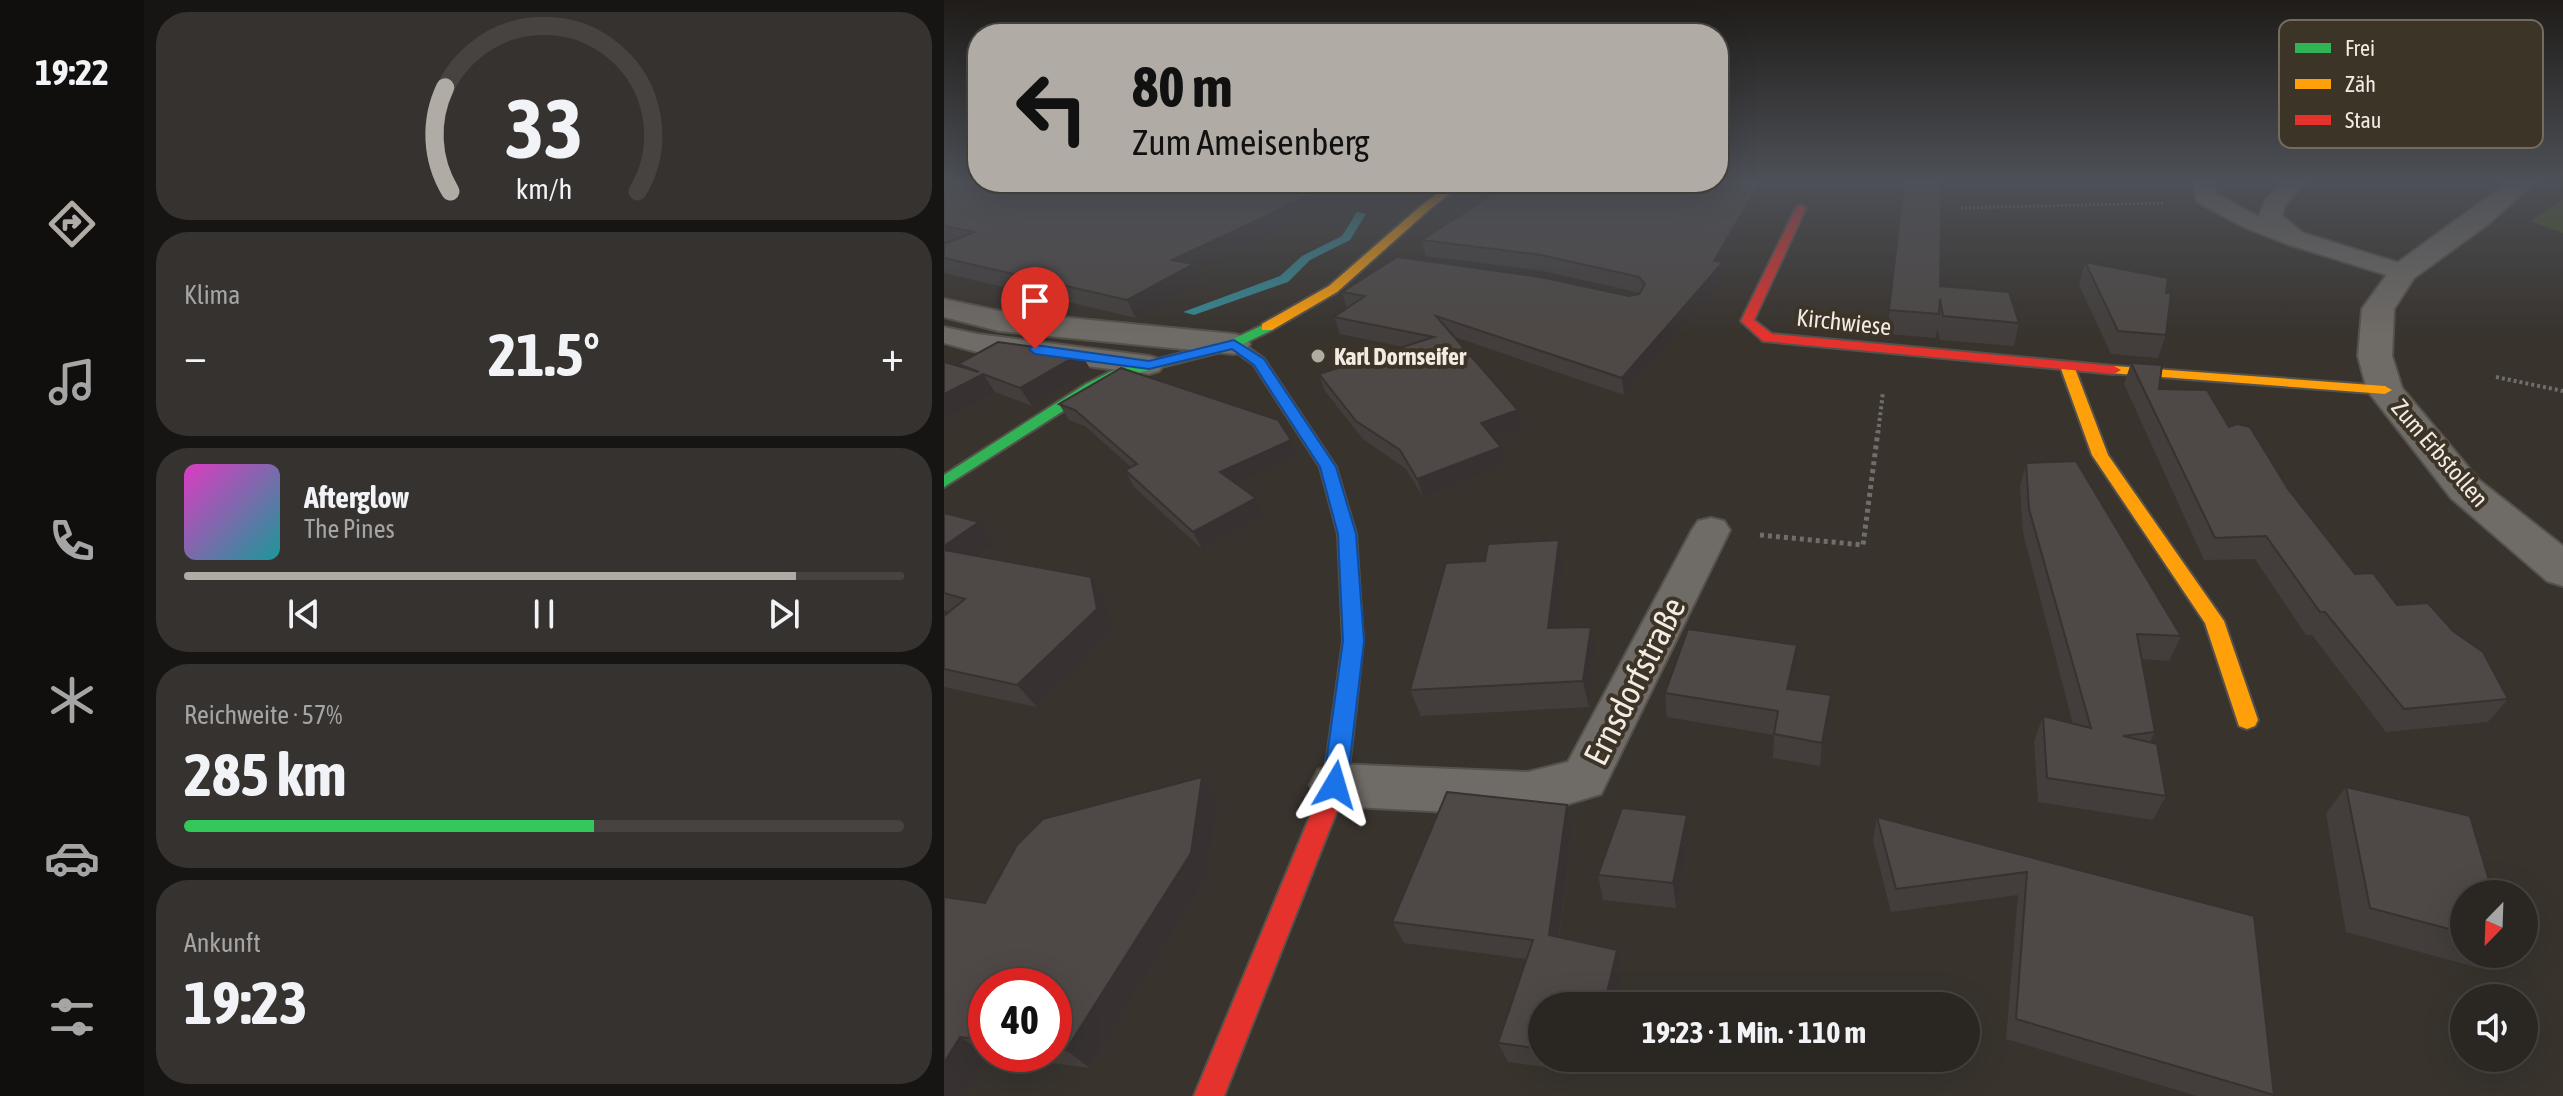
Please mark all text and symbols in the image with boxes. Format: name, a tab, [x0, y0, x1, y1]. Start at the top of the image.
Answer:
legend	[2279, 20, 2543, 148]
text: Frei	[2345, 35, 2375, 61]
text: 19:22	[35, 51, 109, 93]
text: 80 m	[1132, 55, 1233, 119]
icon: left	[1000, 56, 1104, 160]
text: Zäh	[2345, 71, 2376, 97]
text: 33	[505, 80, 583, 176]
text: Stau	[2345, 107, 2381, 133]
text: Zum Ameisenberg	[1132, 121, 1370, 163]
text: km/h	[516, 172, 572, 205]
icon: directions	[44, 196, 100, 252]
pin	[1001, 267, 1069, 349]
icon: arrive	[1013, 279, 1057, 323]
text: Klima	[184, 280, 240, 310]
street label: Kirchwiese	[1795, 304, 1893, 340]
text: 21.5°	[488, 320, 600, 389]
text: −	[184, 330, 207, 380]
text: +	[881, 330, 904, 380]
place label: Karl Dornseifer	[1334, 343, 1467, 370]
marker: Karl Dornseifer	[1309, 347, 1327, 365]
icon: music	[44, 354, 100, 410]
street label: Zum Erbstollen	[2386, 394, 2494, 512]
text: Afterglow	[304, 480, 409, 514]
icon: phone	[44, 513, 100, 569]
text: The Pines	[304, 514, 395, 544]
street label: Ernsdorfstraße	[1575, 591, 1693, 771]
icon: previous	[282, 592, 326, 636]
icon: pause	[522, 592, 566, 636]
icon: next	[762, 592, 806, 636]
icon: climate	[44, 672, 100, 728]
text: Reichweite · 57%	[184, 700, 342, 730]
text: 285 km	[184, 740, 346, 809]
position arrow	[1293, 743, 1377, 827]
icon: car	[44, 830, 100, 886]
north arrow	[2450, 880, 2538, 968]
map controls	[2450, 880, 2538, 1072]
text: Ankunft	[184, 928, 261, 958]
text: 19:23	[184, 968, 307, 1037]
speed limit sign: 40	[968, 968, 1072, 1072]
button: sound	[2450, 984, 2538, 1072]
icon: filters	[44, 989, 100, 1045]
text: 19:23 · 1 Min. · 110 m	[1642, 1015, 1866, 1049]

